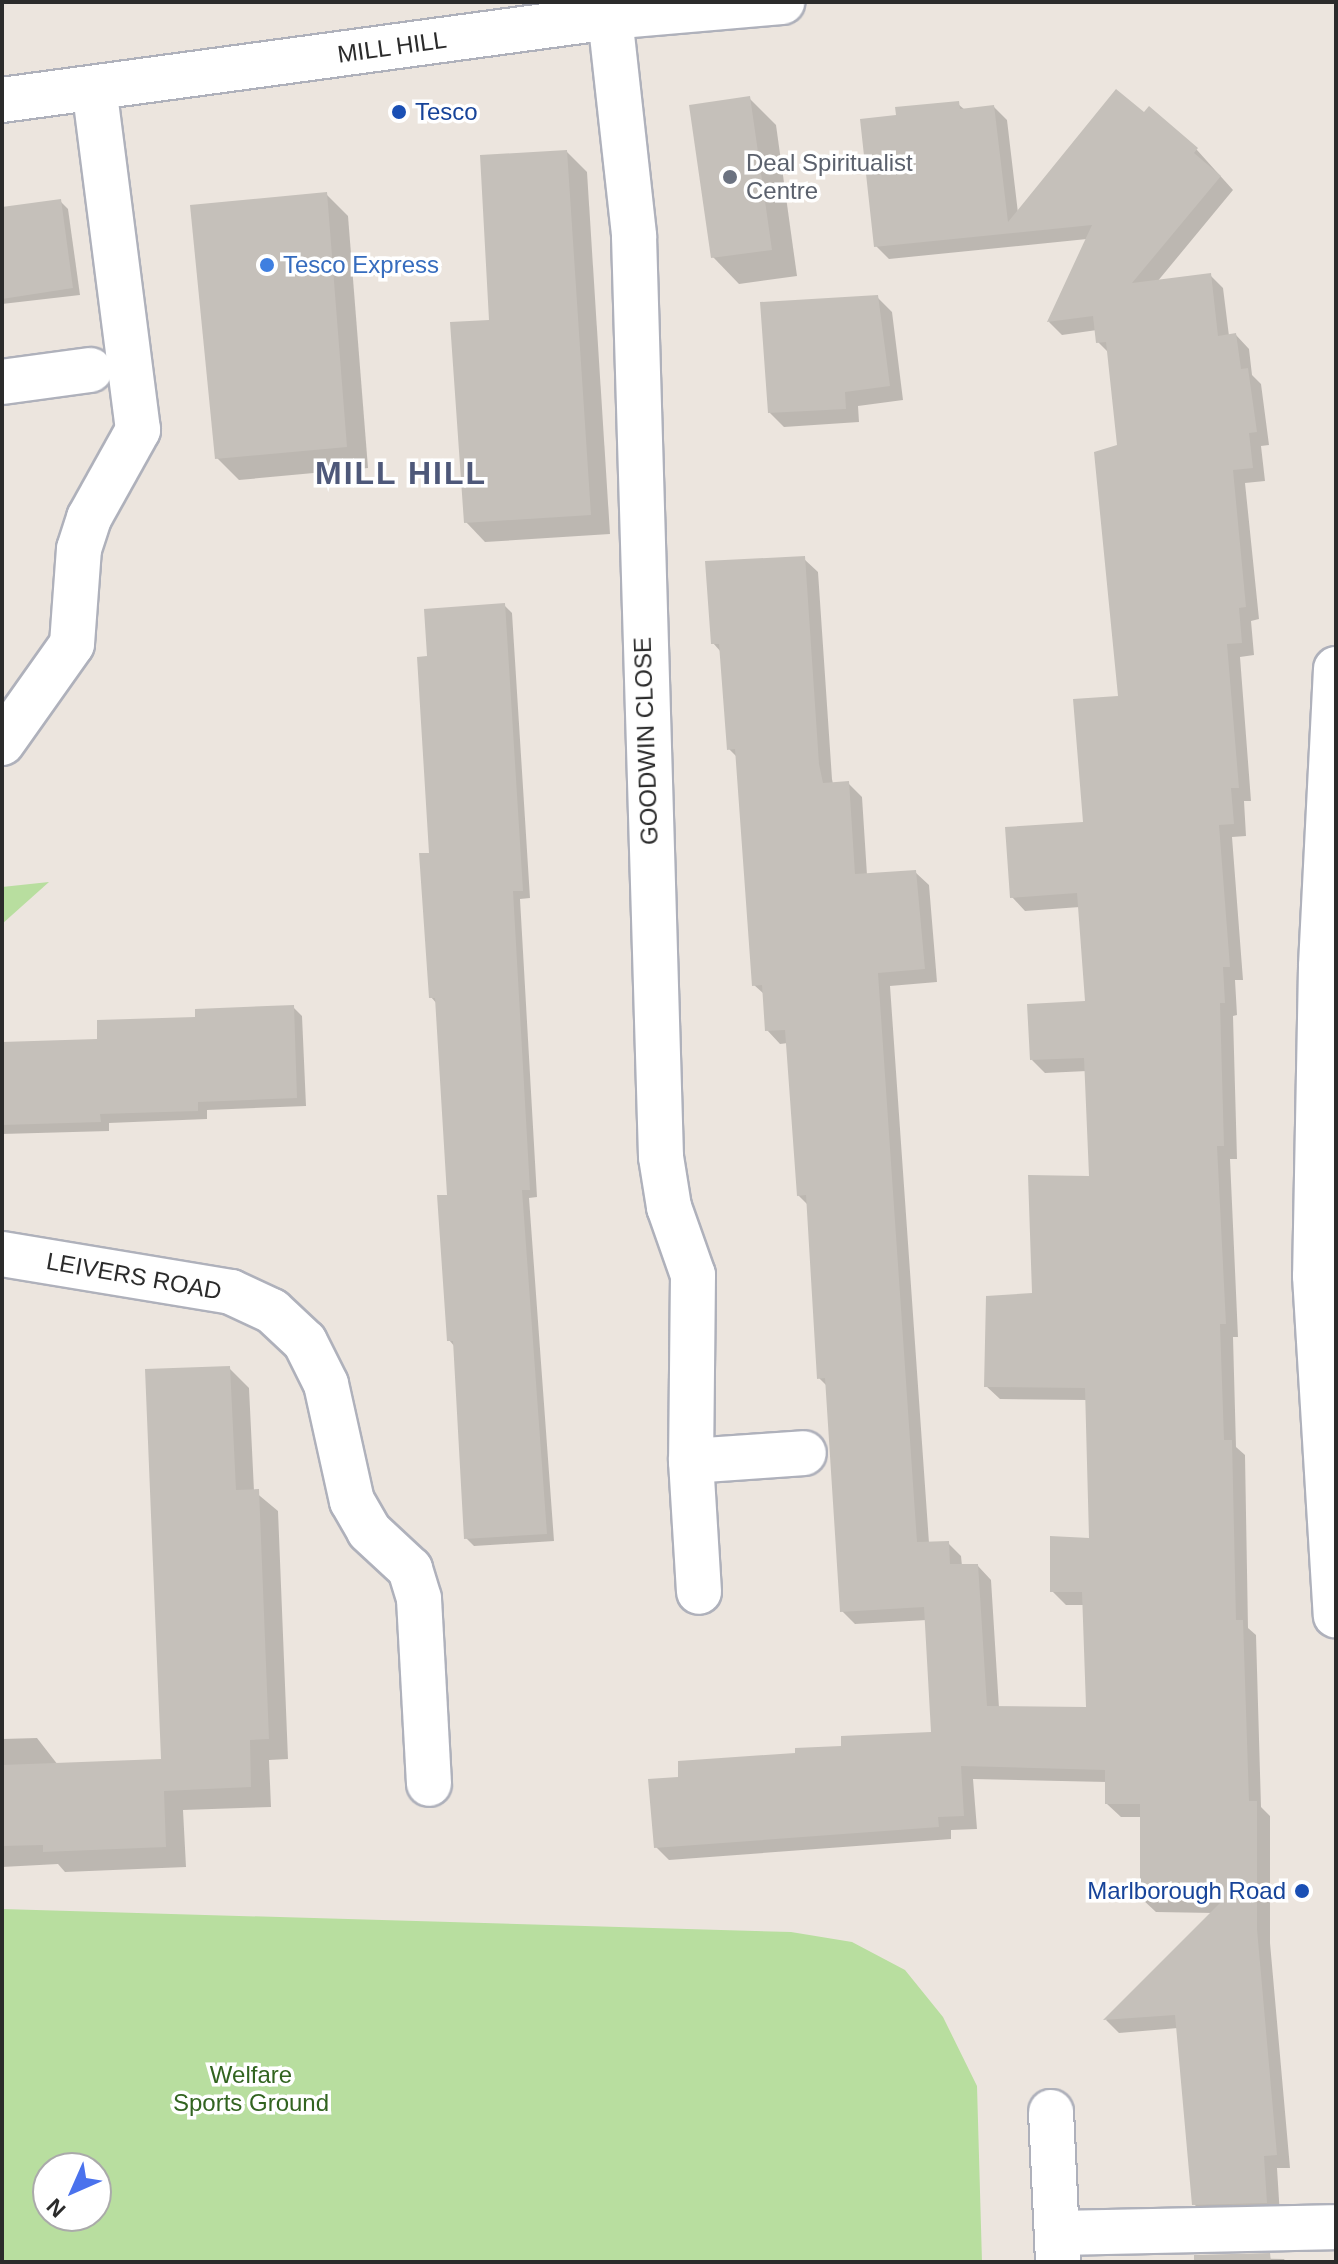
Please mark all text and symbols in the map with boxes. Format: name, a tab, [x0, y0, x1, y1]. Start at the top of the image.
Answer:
street label: MILL HILL	[335, 25, 449, 69]
place label: Tesco	[415, 98, 478, 126]
marker: Tesco	[390, 103, 408, 121]
place label: Deal Spiritualist Centre	[746, 149, 913, 205]
marker: Deal Spiritualist Centre	[721, 168, 739, 186]
place label: Tesco Express	[283, 251, 439, 279]
marker: Tesco Express	[258, 256, 276, 274]
district label: MILL HILL	[315, 454, 487, 492]
street label: GOODWIN CLOSE	[628, 637, 664, 845]
street label: LEIVERS ROAD	[44, 1246, 224, 1306]
place label: Marlborough Road	[1087, 1877, 1286, 1905]
marker: Marlborough Road	[1293, 1882, 1311, 1900]
park label: Welfare Sports Ground	[173, 2061, 329, 2117]
north arrow	[32, 2152, 112, 2232]
text: N	[42, 2193, 71, 2222]

